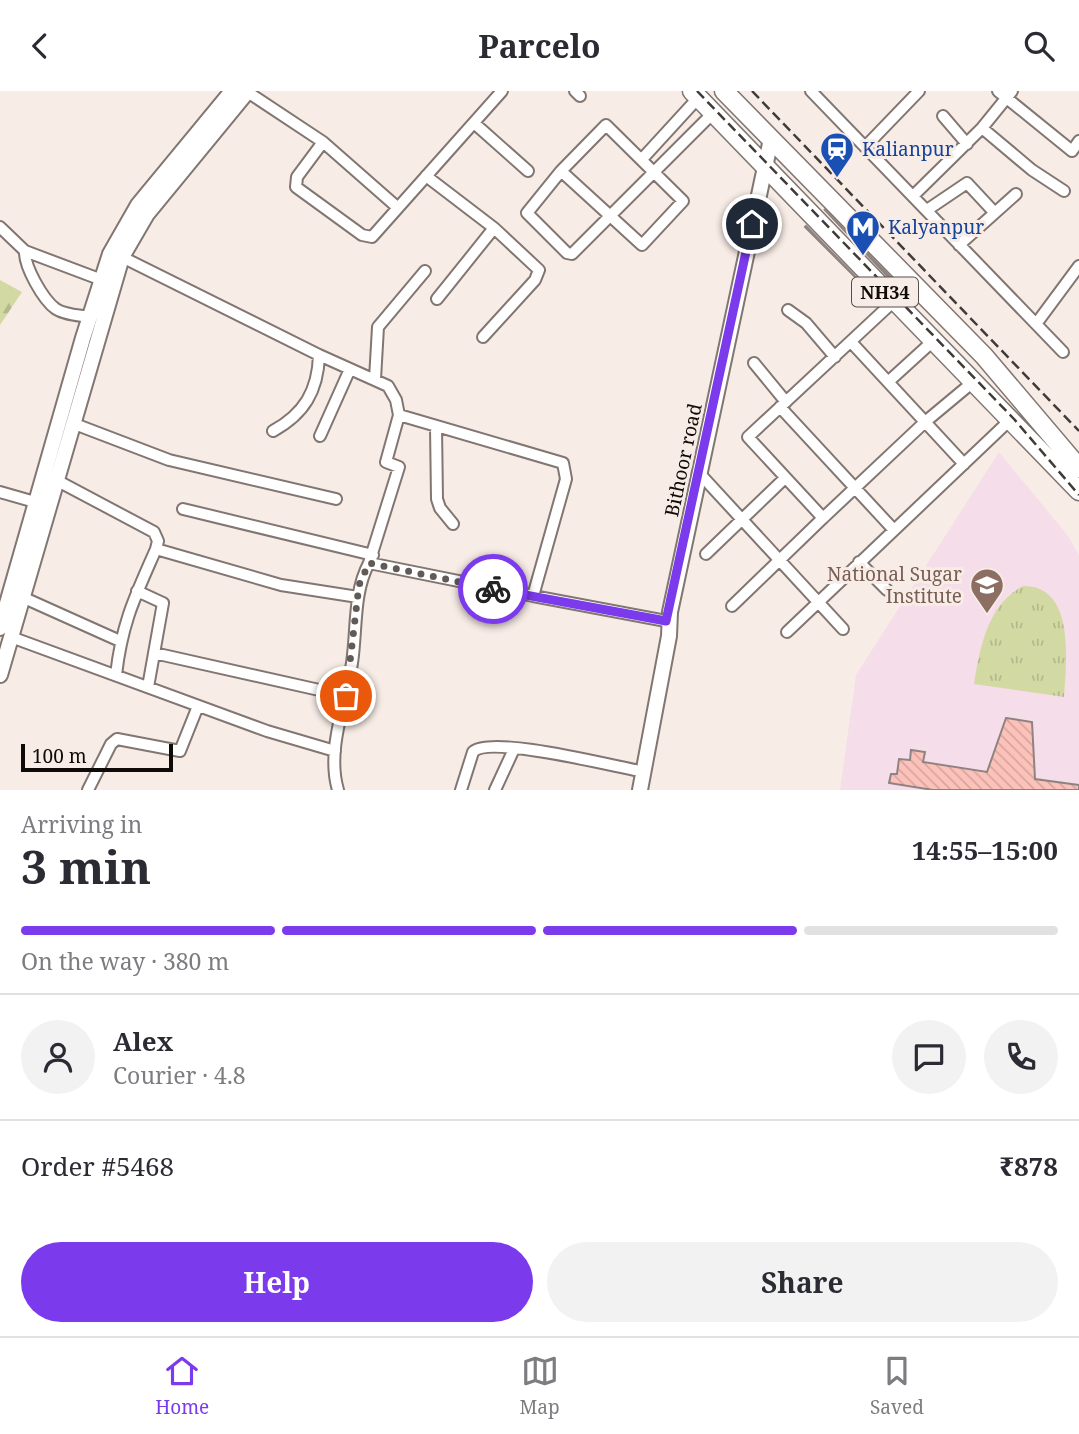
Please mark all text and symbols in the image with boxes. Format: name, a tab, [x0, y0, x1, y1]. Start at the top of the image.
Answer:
text: Parcelo	[478, 24, 601, 67]
icon: back	[21, 27, 59, 65]
icon: search	[1020, 27, 1058, 65]
station icon: Kalianpur	[818, 130, 856, 179]
place label: Kalianpur	[862, 136, 954, 162]
pin	[722, 194, 782, 254]
icon: home	[733, 205, 771, 243]
metro station icon: Kalyanpur	[844, 208, 882, 257]
place label: Kalyanpur	[888, 214, 984, 240]
road number: NH34	[852, 277, 918, 307]
street label: Bithoor road	[658, 401, 708, 519]
courier	[458, 554, 528, 624]
place label: National Sugar Institute	[827, 561, 962, 609]
school or university icon: National Sugar Institute	[968, 566, 1006, 615]
icon: bike	[474, 570, 512, 608]
pin	[316, 666, 376, 726]
icon: bag	[327, 677, 365, 715]
scale bar	[21, 741, 173, 773]
text: 100 m	[32, 743, 87, 769]
text: Arriving in	[21, 808, 142, 840]
text: 14:55–15:00	[912, 832, 1058, 868]
text: 3 min	[21, 835, 151, 897]
text: On the way · 380 m	[21, 945, 229, 977]
button: person	[21, 1020, 95, 1094]
button: chat	[892, 1020, 966, 1094]
button: phone	[984, 1020, 1058, 1094]
text: Alex	[113, 1023, 173, 1059]
text: Courier · 4.8	[113, 1059, 246, 1091]
text: Order #5468	[21, 1148, 174, 1184]
text: ₹878	[999, 1148, 1058, 1184]
button: Help	[21, 1242, 533, 1322]
button: Share	[547, 1242, 1058, 1322]
tab: Home	[155, 1352, 209, 1420]
tab: Map	[520, 1352, 560, 1420]
tab: Saved	[870, 1352, 924, 1420]

